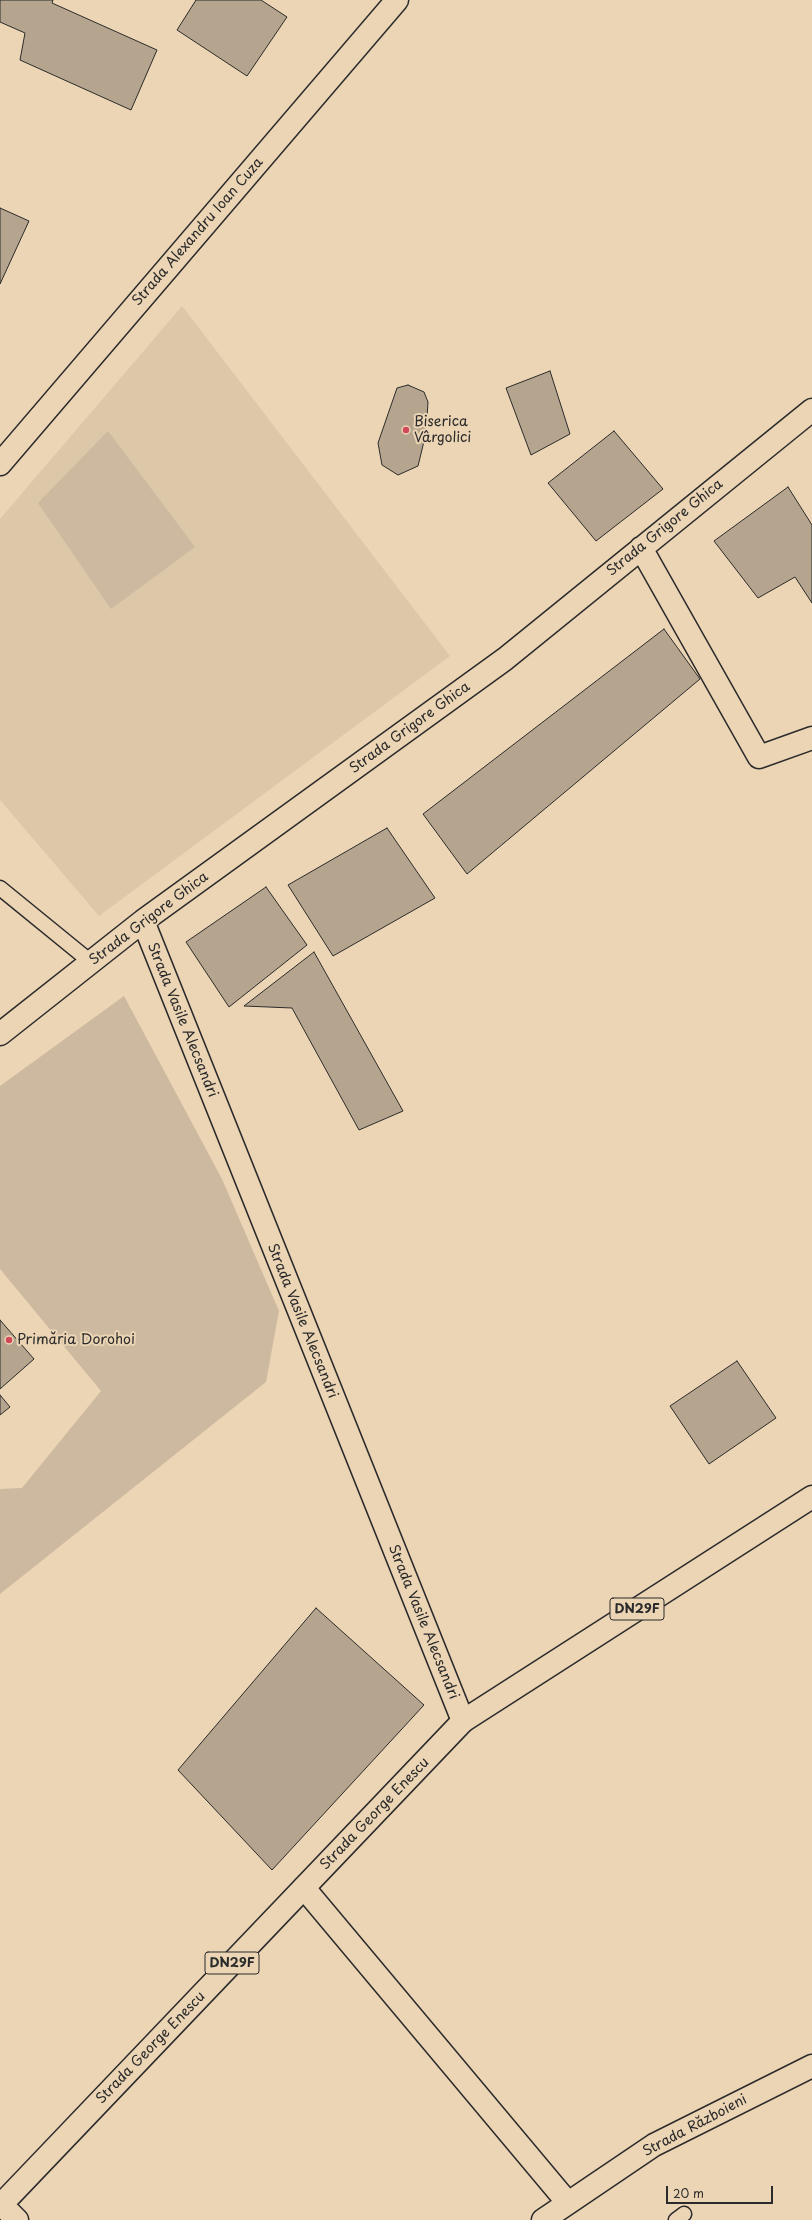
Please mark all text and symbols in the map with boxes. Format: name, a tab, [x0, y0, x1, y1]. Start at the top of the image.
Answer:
street label: Strada Alexandru Ioan Cuza	[129, 154, 267, 310]
place label: Biserica Vârgolici	[414, 414, 471, 446]
marker: Biserica Vârgolici	[401, 425, 411, 435]
street label: Strada Grigore Ghica	[603, 476, 727, 580]
street label: Strada Grigore Ghica	[347, 679, 473, 777]
street label: Strada Grigore Ghica	[86, 869, 212, 969]
street label: Strada Vasile Alecsandri	[143, 940, 221, 1100]
street label: Strada Vasile Alecsandri	[263, 1241, 341, 1401]
place label: Primăria Dorohoi	[17, 1332, 135, 1348]
marker: Primăria Dorohoi	[4, 1335, 14, 1345]
street label: Strada Vasile Alecsandri	[384, 1542, 462, 1702]
road number: DN29F	[610, 1598, 664, 1620]
street label: Strada George Enescu	[317, 1754, 433, 1874]
road number: DN29F	[205, 1952, 259, 1974]
street label: Strada George Enescu	[93, 1988, 209, 2108]
street label: Strada Războieni	[640, 2091, 750, 2161]
scale bar	[668, 2178, 775, 2204]
text: 20 m	[673, 2184, 704, 2202]

